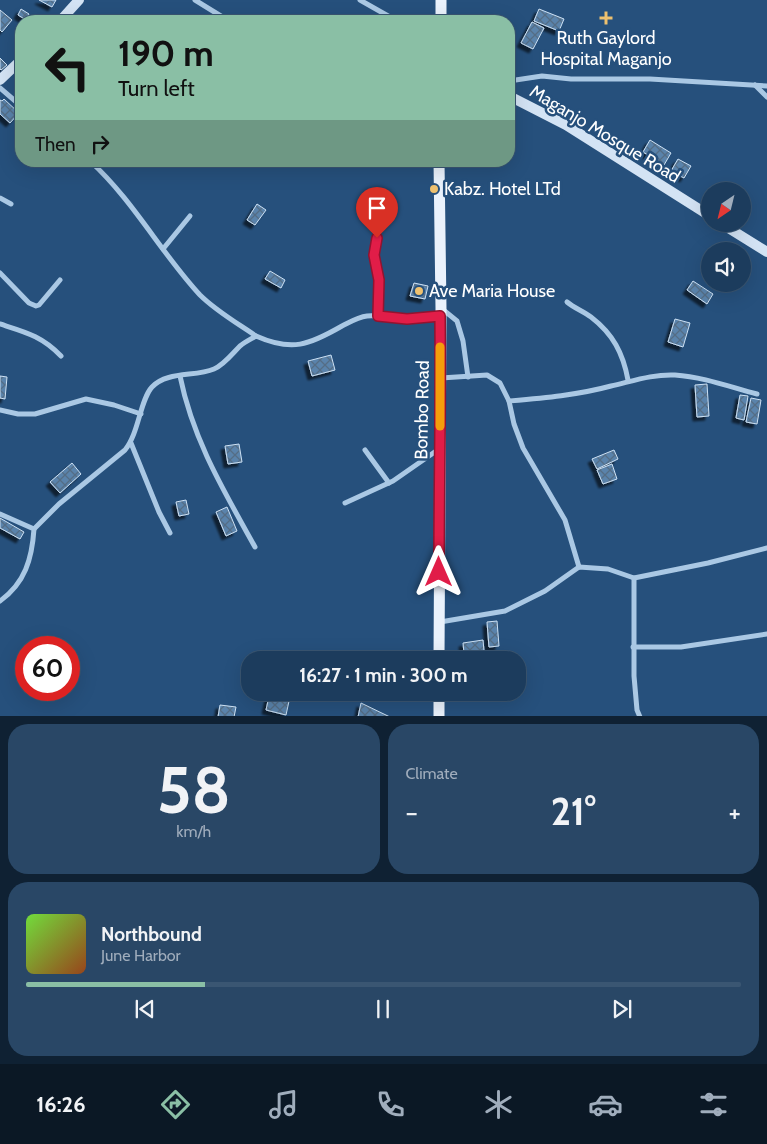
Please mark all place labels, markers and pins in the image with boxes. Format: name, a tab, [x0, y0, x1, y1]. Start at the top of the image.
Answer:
marker: Ruth Gaylord Hospital Maganjo	[599, 11, 613, 25]
place label: Ruth Gaylord Hospital Maganjo	[540, 27, 672, 70]
place label: Kabz. Hotel LTd	[444, 178, 561, 200]
marker: Kabz. Hotel LTd	[428, 183, 440, 195]
pin	[356, 187, 398, 238]
place label: Ave Maria House	[429, 280, 555, 302]
marker: Ave Maria House	[413, 285, 425, 297]

